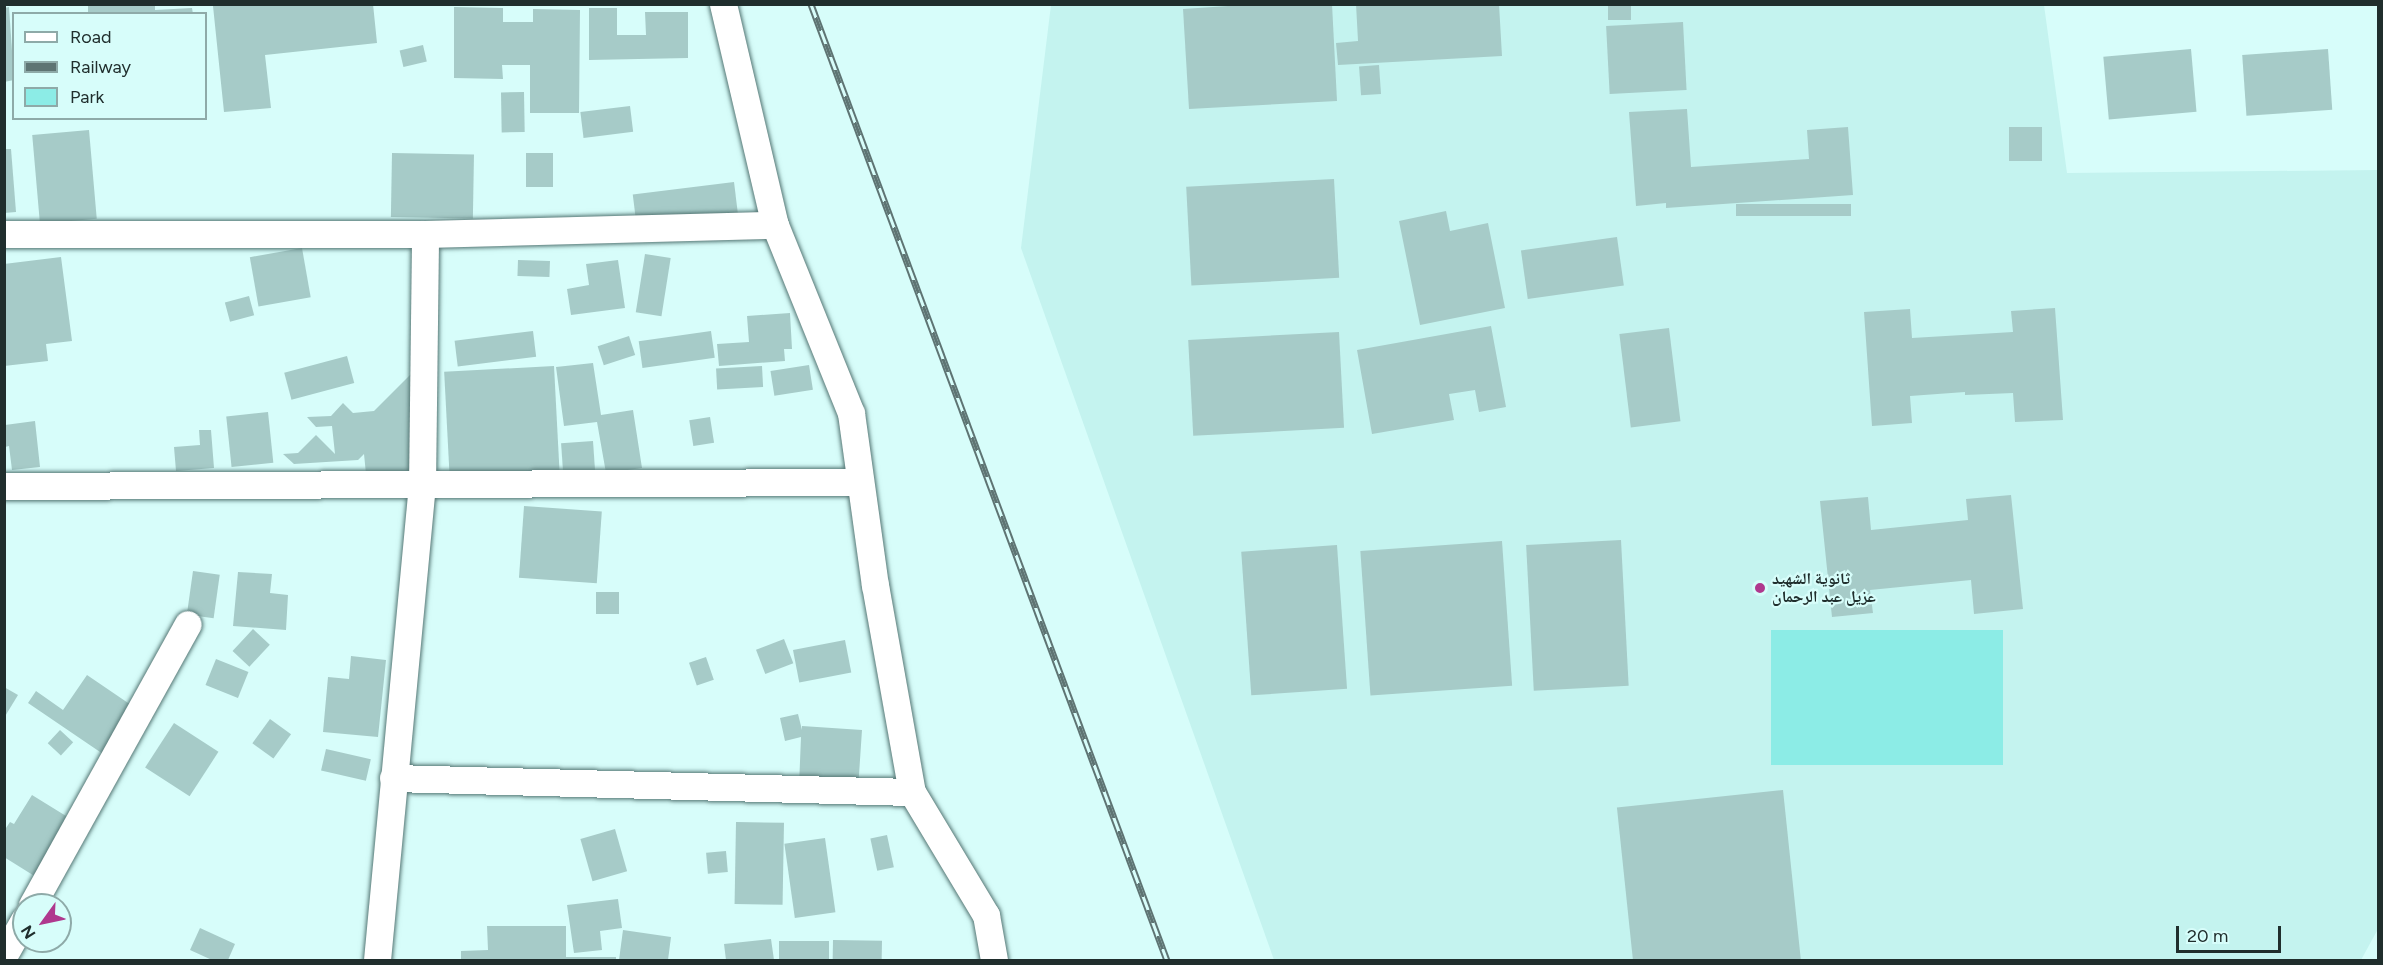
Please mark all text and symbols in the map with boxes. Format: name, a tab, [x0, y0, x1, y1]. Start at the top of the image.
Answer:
legend	[12, 12, 207, 120]
text: Road	[70, 26, 111, 48]
text: Railway	[70, 56, 131, 78]
text: Park	[70, 86, 104, 108]
place label: ثانوية الشهيد عزيل عبد الرحمان	[1772, 569, 1876, 607]
marker: ثانوية الشهيد عزيل عبد الرحمان	[1753, 581, 1767, 595]
north arrow	[12, 893, 72, 953]
scale bar	[2179, 914, 2284, 952]
text: N	[17, 922, 39, 942]
text: 20 m	[2187, 925, 2228, 947]

